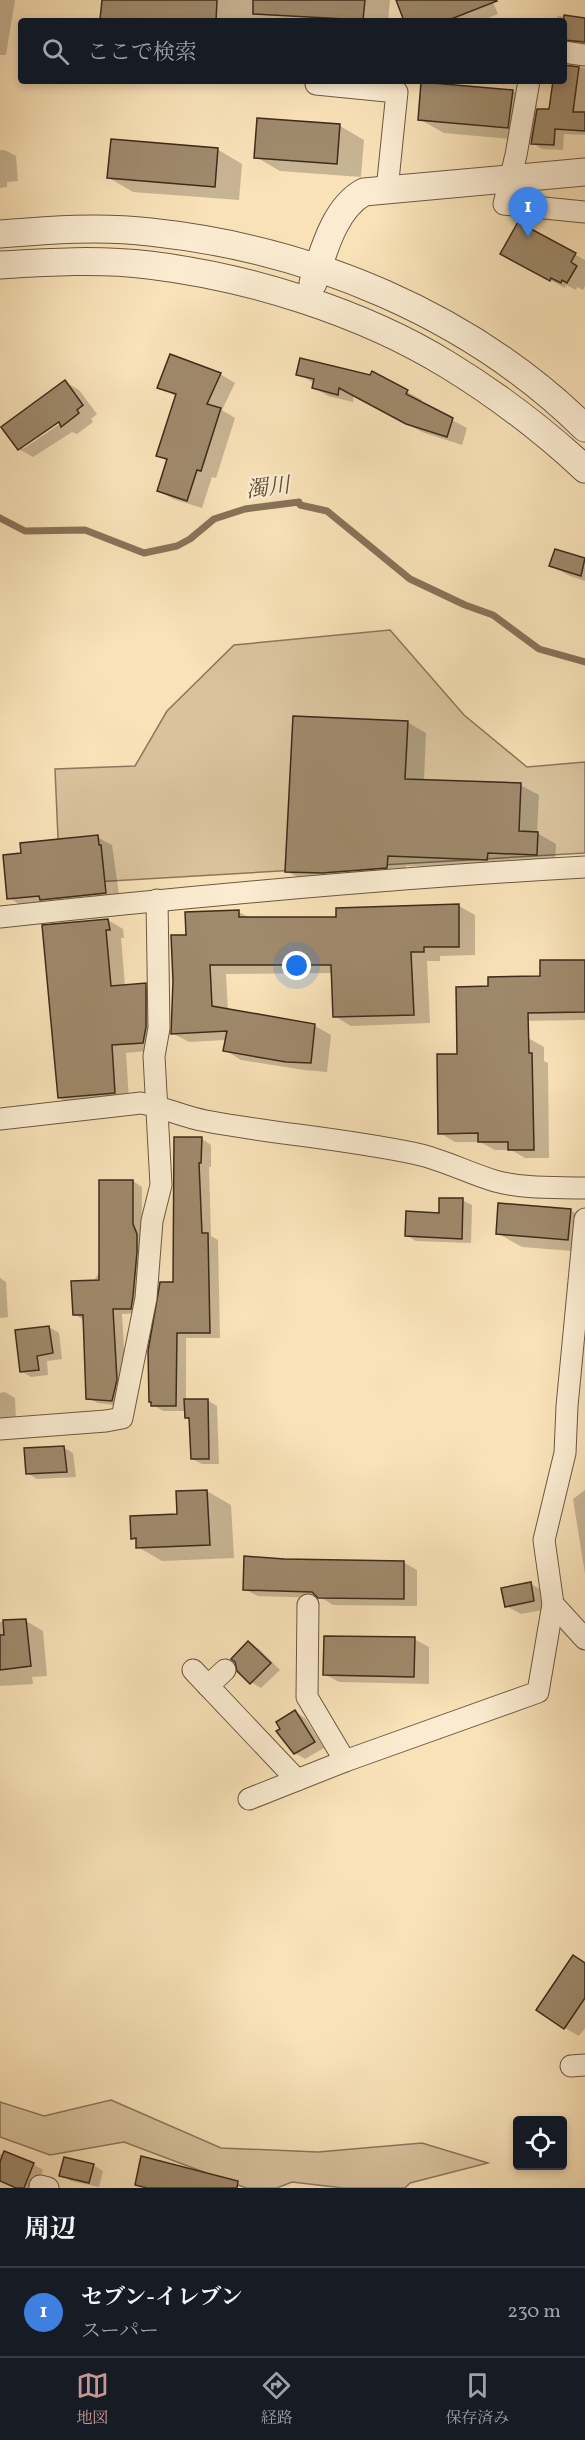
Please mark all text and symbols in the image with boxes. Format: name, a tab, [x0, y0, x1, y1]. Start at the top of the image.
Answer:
search box	[18, 18, 567, 84]
icon: search	[39, 35, 72, 68]
text: ここで検索	[87, 38, 197, 69]
pin: 1	[508, 188, 548, 237]
water label: 濁川	[244, 471, 294, 507]
your location	[282, 951, 311, 980]
map controls	[513, 2116, 567, 2170]
button: locate	[513, 2116, 567, 2170]
text: 周辺	[24, 2212, 76, 2248]
text: セブン-イレブン	[81, 2283, 242, 2314]
text: 1	[39, 2298, 48, 2326]
text: 230 m	[507, 2298, 561, 2326]
text: スーパー	[81, 2318, 159, 2346]
tab: 地図	[76, 2369, 109, 2430]
tab: 経路	[260, 2369, 293, 2430]
tab: 保存済み	[445, 2369, 509, 2430]

